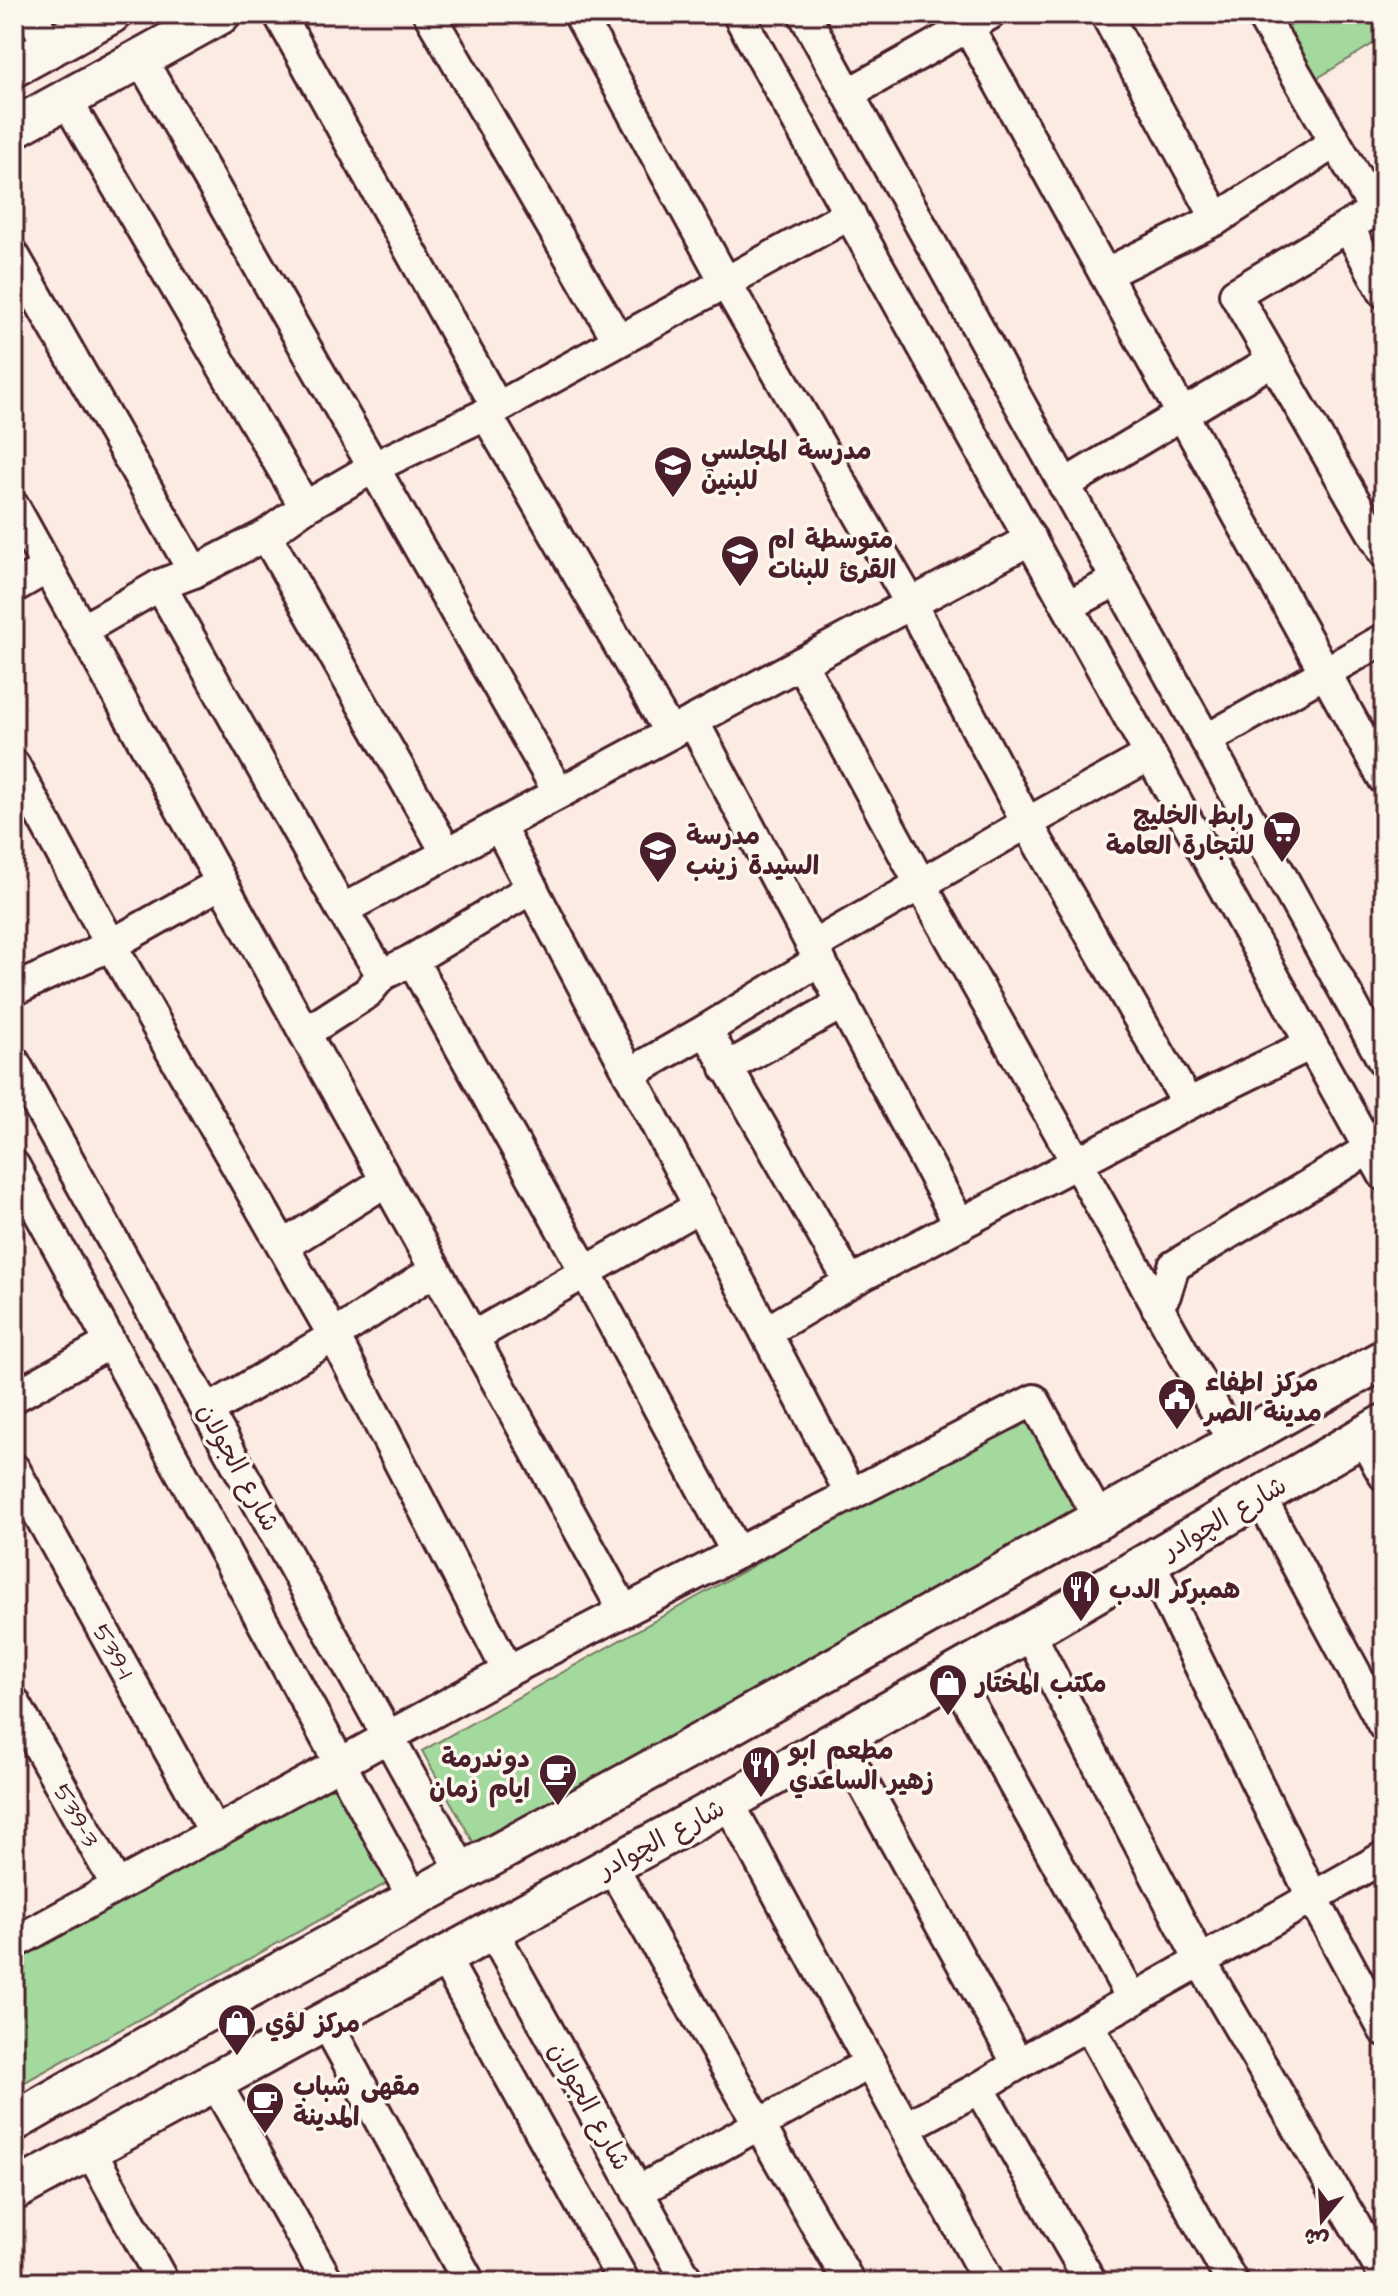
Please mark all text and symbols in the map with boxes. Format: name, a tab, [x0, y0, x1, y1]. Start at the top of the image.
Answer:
place label: مدرسة المجلسي للبنين	[701, 433, 872, 499]
school or university icon: مدرسة المجلسي للبنين	[652, 444, 694, 499]
place label: متوسطة ام القرئ للبنات	[768, 522, 896, 588]
school or university icon: متوسطة ام القرئ للبنات	[719, 533, 761, 588]
place label: رابط الخليج للتجارة العامة	[1106, 798, 1254, 864]
supermarket icon: رابط الخليج للتجارة العامة	[1261, 809, 1303, 864]
place label: مدرسة السيدة زينب	[686, 818, 819, 884]
school or university icon: مدرسة السيدة زينب	[637, 829, 679, 884]
place label: مركز اطفاء مدينة الصر	[1202, 1365, 1322, 1431]
public building icon: مركز اطفاء مدينة الصر	[1156, 1376, 1198, 1431]
street label: شارع الجولان	[188, 1397, 288, 1538]
street label: شارع الچوادر	[1154, 1468, 1294, 1569]
restaurant icon: همبركر الدب	[1060, 1568, 1102, 1623]
place label: همبركر الدب	[1109, 1572, 1240, 1608]
street label: 539-1	[83, 1617, 143, 1686]
shop icon: مكتب المختار	[927, 1662, 969, 1717]
place label: مكتب المختار	[974, 1666, 1107, 1702]
place label: مطعم ابو زهير الساعدي	[787, 1733, 934, 1799]
place label: دوندرمة ايام زمان	[429, 1741, 530, 1808]
restaurant icon: مطعم ابو زهير الساعدي	[740, 1744, 782, 1799]
cafe icon: دوندرمة ايام زمان	[537, 1752, 579, 1807]
street label: 539-3	[44, 1777, 108, 1854]
street label: شارع الچوادر	[590, 1790, 731, 1888]
shop icon: مركز لؤي	[216, 2002, 258, 2057]
place label: مركز لؤي	[265, 2006, 360, 2042]
street label: شارع الجولان	[539, 2036, 639, 2177]
place label: مقهى شباب المدينة	[293, 2069, 420, 2135]
cafe icon: مقهى شباب المدينة	[244, 2080, 286, 2135]
north arrow	[1282, 2180, 1362, 2260]
text: ش	[1300, 2219, 1333, 2256]

